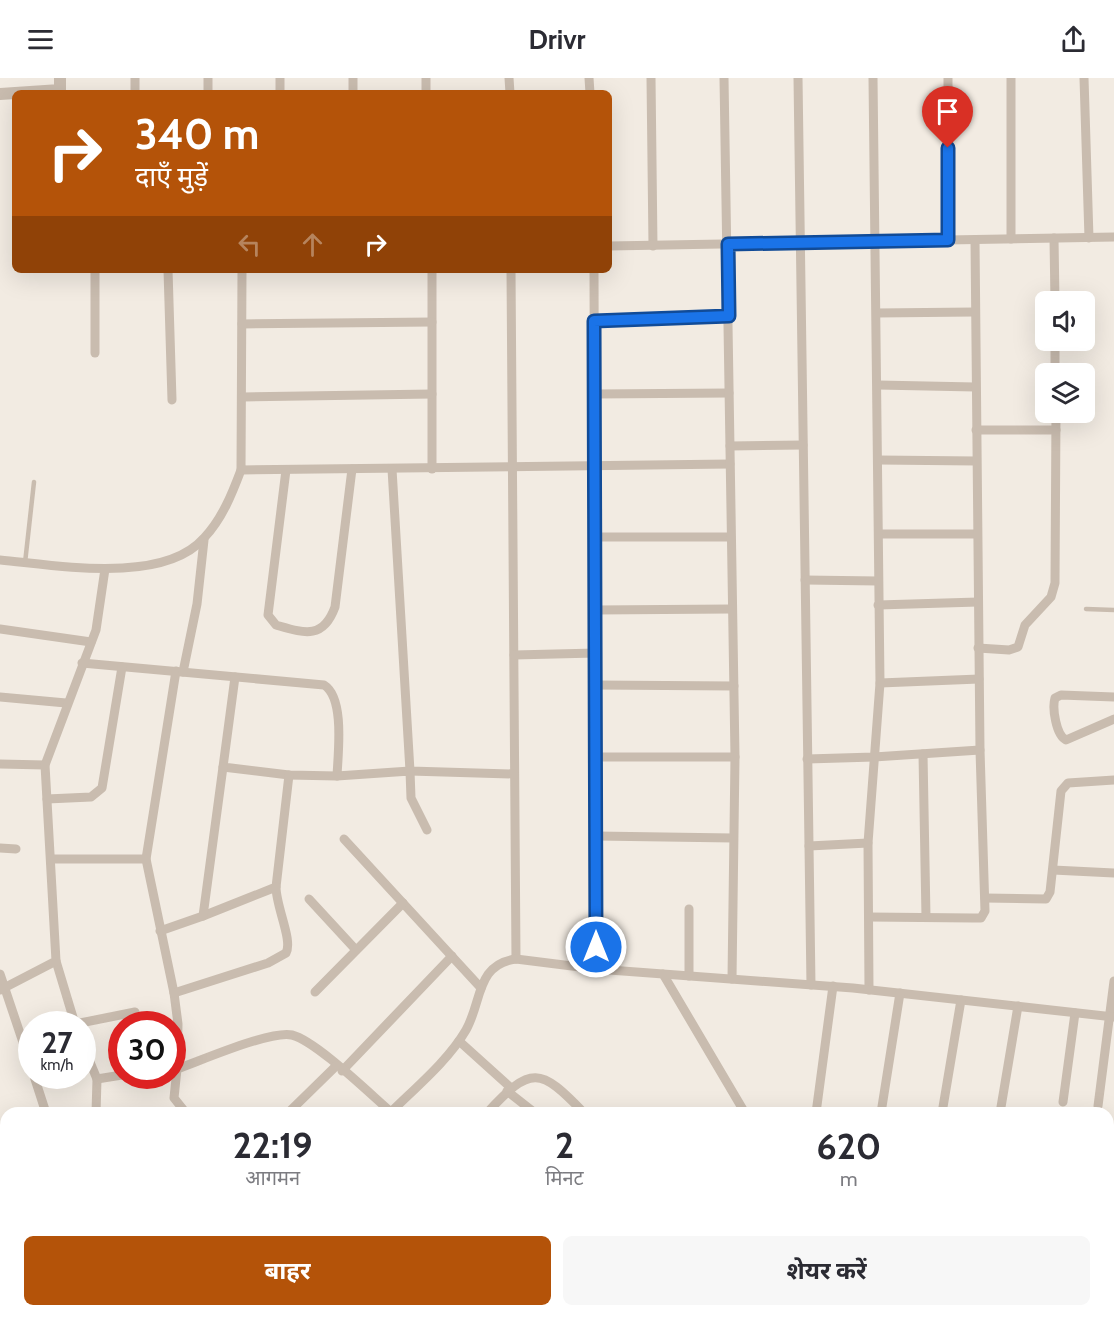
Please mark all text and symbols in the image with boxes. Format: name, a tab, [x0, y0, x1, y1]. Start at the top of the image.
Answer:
icon: menu	[24, 23, 57, 56]
text: Drivr	[529, 23, 585, 56]
icon: share	[1057, 23, 1090, 56]
pin	[922, 86, 973, 148]
icon: arrive	[931, 95, 964, 128]
text: 340 m	[135, 108, 259, 160]
icon: right	[36, 114, 114, 192]
text: दाएँ मुड़ें	[135, 160, 208, 193]
icon: left	[233, 228, 266, 261]
icon: ahead	[296, 228, 329, 261]
icon: right	[359, 228, 392, 261]
map controls	[1035, 291, 1095, 423]
button: sound	[1035, 291, 1095, 351]
button: layers	[1035, 363, 1095, 423]
position arrow	[564, 915, 628, 979]
speed limit sign: 30	[108, 1011, 186, 1089]
text: 27	[41, 1024, 73, 1061]
text: km/h	[41, 1056, 73, 1074]
text: 22:19	[233, 1123, 312, 1167]
text: 2	[555, 1123, 574, 1167]
text: 620	[816, 1124, 881, 1168]
text: आगमन	[245, 1166, 300, 1190]
text: मिनट	[545, 1166, 584, 1190]
text: m	[840, 1167, 858, 1191]
button: बाहर	[24, 1236, 551, 1305]
button: शेयर करें	[563, 1236, 1090, 1305]

